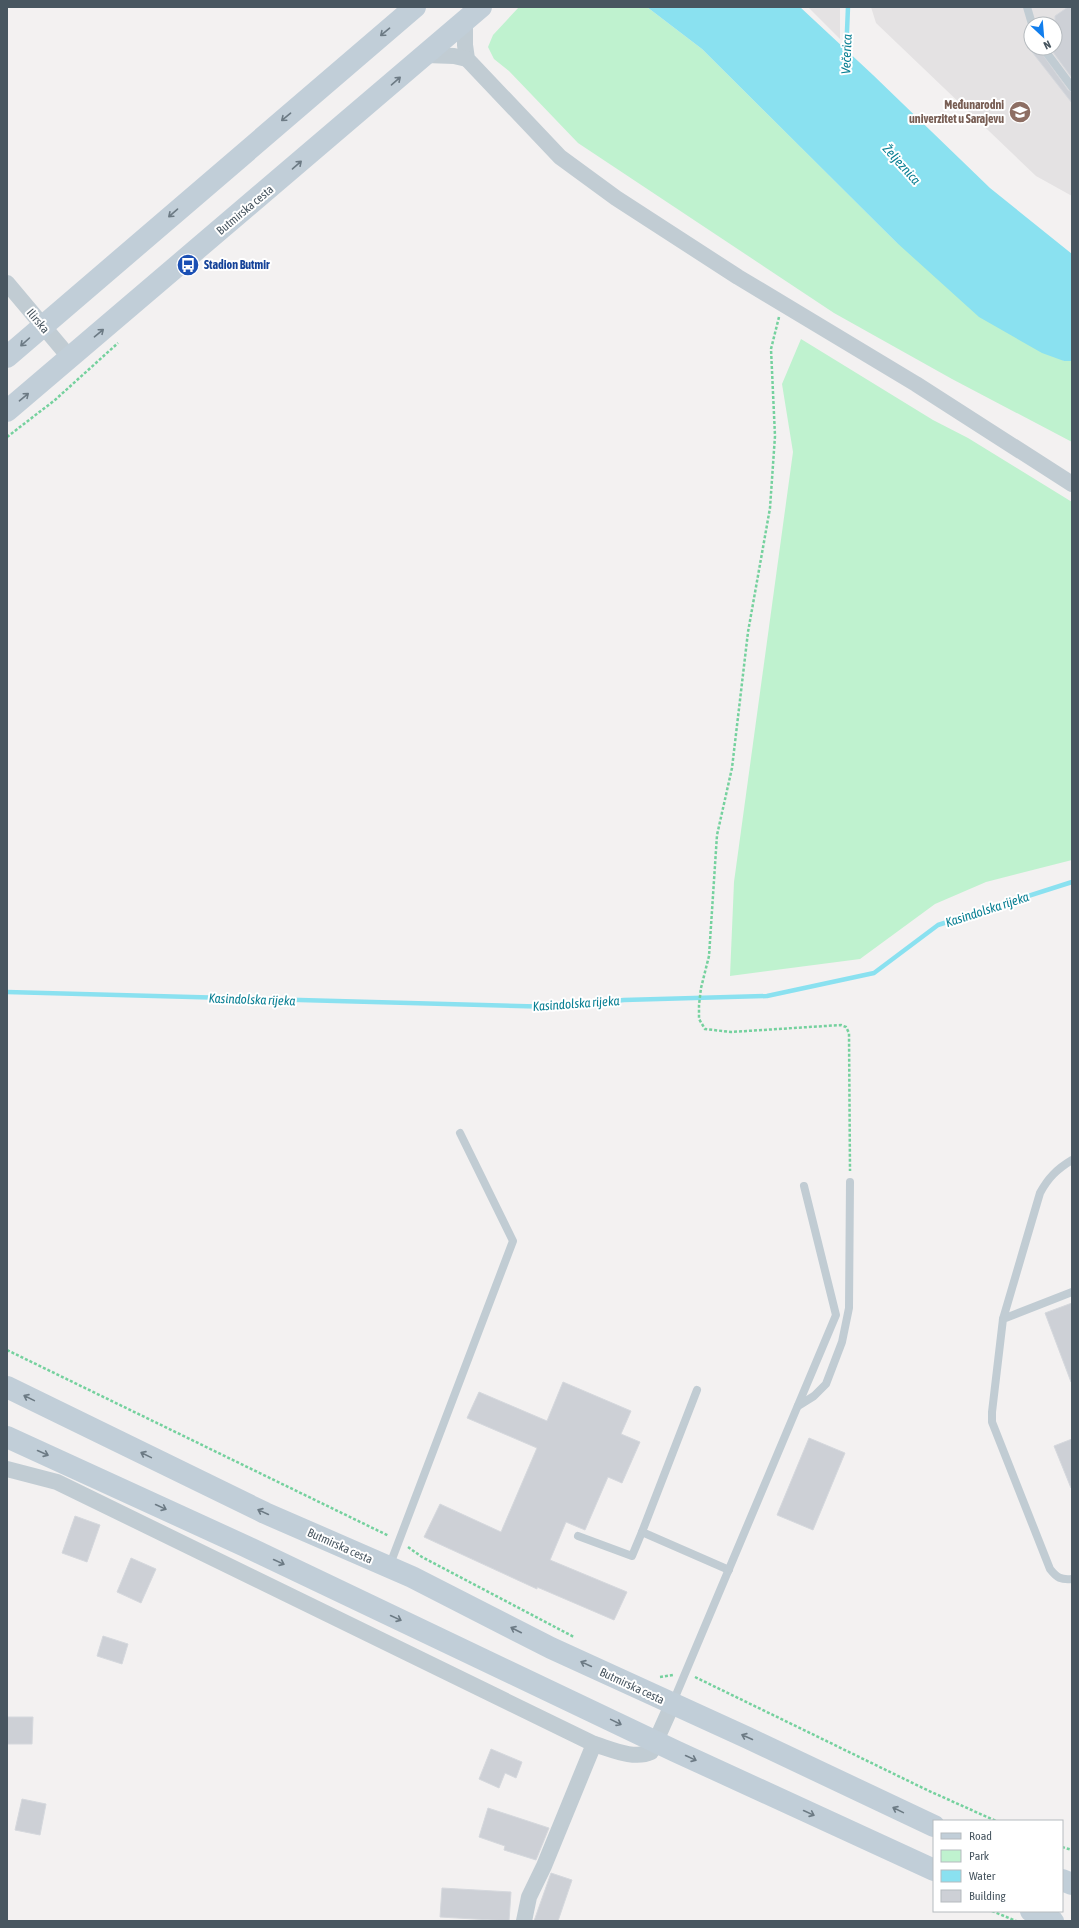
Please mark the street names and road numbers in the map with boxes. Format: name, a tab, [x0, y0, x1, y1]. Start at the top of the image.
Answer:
street label: Butmirska cesta	[214, 182, 276, 238]
street label: Ilirska	[24, 306, 52, 336]
street label: Butmirska cesta	[305, 1525, 375, 1567]
street label: Butmirska cesta	[597, 1665, 667, 1707]

